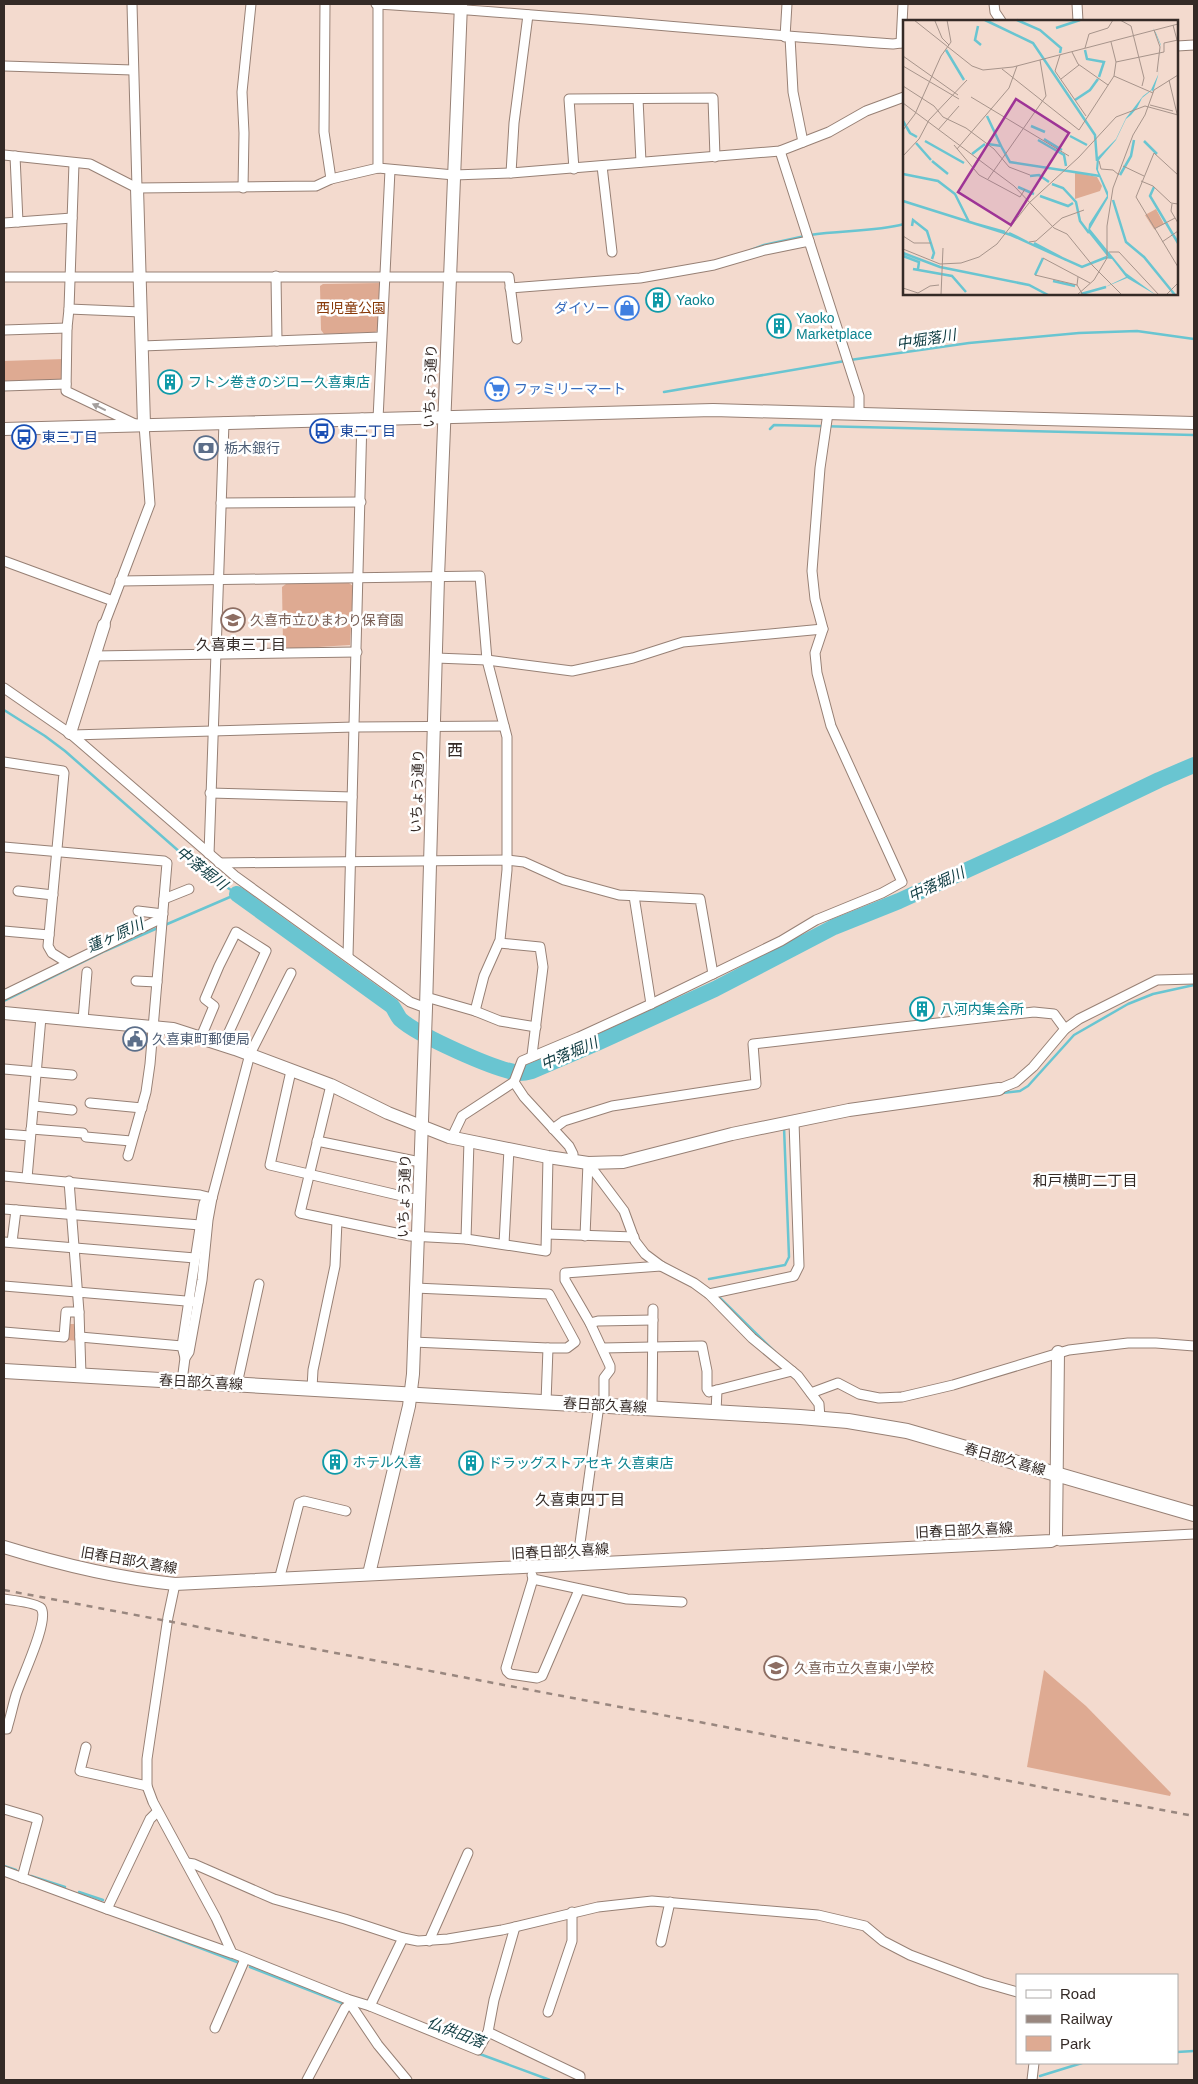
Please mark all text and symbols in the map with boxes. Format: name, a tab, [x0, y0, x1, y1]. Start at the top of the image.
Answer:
inset map	[903, 20, 1178, 295]
building icon: Yaoko	[645, 287, 671, 313]
place label: Yaoko	[676, 292, 715, 308]
shop icon: ダイソー	[614, 295, 640, 321]
park label: 西児童公園	[316, 300, 386, 316]
place label: ダイソー	[554, 300, 610, 316]
place label: Yaoko Marketplace	[796, 310, 872, 342]
building icon: Yaoko Marketplace	[766, 313, 792, 339]
water label: 中堀落川	[895, 326, 959, 352]
street label: いちょう通り	[421, 344, 439, 428]
building icon: フトン巻きのジロー久喜東店	[157, 369, 183, 395]
place label: フトン巻きのジロー久喜東店	[188, 374, 370, 390]
supermarket icon: ファミリーマート	[484, 376, 510, 402]
place label: ファミリーマート	[514, 381, 626, 397]
one-way arrow	[92, 402, 106, 410]
bus stop icon: 東二丁目	[309, 418, 335, 444]
place label: 東二丁目	[340, 423, 396, 439]
bus stop icon: 東三丁目	[11, 424, 37, 450]
place label: 東三丁目	[42, 429, 98, 445]
bank icon: 栃木銀行	[193, 435, 219, 461]
place label: 栃木銀行	[224, 440, 280, 456]
school or university icon: 久喜市立ひまわり保育園	[220, 607, 246, 633]
place label: 久喜市立ひまわり保育園	[250, 612, 404, 628]
district label: 久喜東三丁目	[196, 636, 286, 653]
district label: 西	[447, 742, 463, 759]
street label: いちょう通り	[408, 749, 426, 833]
water label: 中落堀川	[173, 843, 232, 894]
water label: 中落堀川	[905, 863, 969, 904]
water label: 蓮ヶ原川	[84, 914, 148, 955]
building icon: 八河内集会所	[909, 996, 935, 1022]
place label: 八河内集会所	[940, 1001, 1024, 1017]
public building icon: 久喜東町郵便局	[122, 1026, 148, 1052]
place label: 久喜東町郵便局	[152, 1031, 250, 1047]
water label: 中落堀川	[538, 1033, 602, 1073]
street label: いちょう通り	[395, 1154, 413, 1238]
district label: 和戸横町二丁目	[1032, 1172, 1138, 1189]
street label: 春日部久喜線	[159, 1372, 243, 1392]
street label: 春日部久喜線	[563, 1395, 647, 1415]
street label: 春日部久喜線	[962, 1440, 1048, 1478]
building icon: ホテル久喜	[322, 1449, 348, 1475]
building icon: ドラッグストアセキ 久喜東店	[458, 1450, 484, 1476]
place label: ホテル久喜	[352, 1454, 422, 1470]
place label: ドラッグストアセキ 久喜東店	[488, 1455, 674, 1471]
district label: 久喜東四丁目	[535, 1491, 625, 1508]
street label: 旧春日部久喜線	[915, 1519, 1013, 1541]
street label: 旧春日部久喜線	[511, 1540, 609, 1562]
street label: 旧春日部久喜線	[79, 1544, 179, 1576]
school or university icon: 久喜市立久喜東小学校	[763, 1655, 789, 1681]
place label: 久喜市立久喜東小学校	[794, 1660, 934, 1676]
legend	[1016, 1974, 1178, 2064]
text: Road	[1060, 1985, 1096, 2002]
text: Railway	[1060, 2010, 1113, 2027]
water label: 仏供田落	[425, 2013, 489, 2051]
text: Park	[1060, 2035, 1091, 2052]

